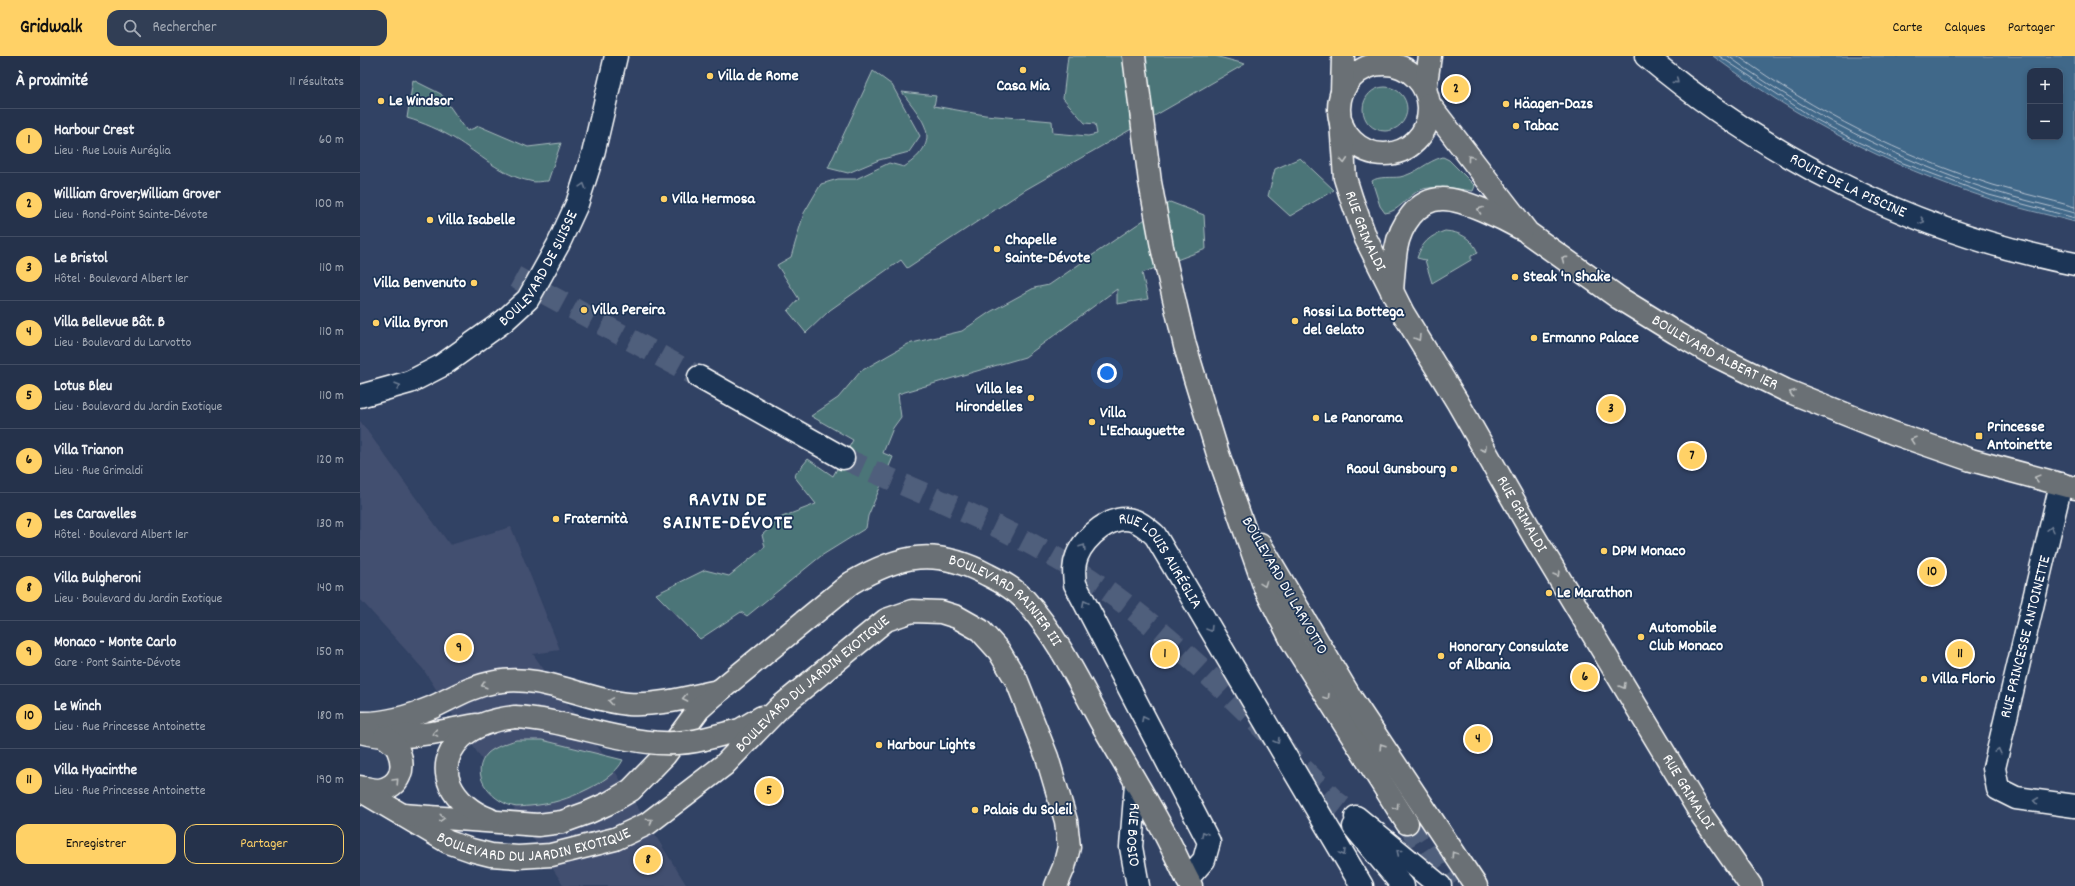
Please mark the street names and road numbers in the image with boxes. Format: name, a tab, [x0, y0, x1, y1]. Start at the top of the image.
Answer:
street label: ROUTE DE LA PISCINE	[1785, 147, 1911, 224]
street label: RUE GRIMALDI	[1338, 188, 1392, 275]
street label: BOULEVARD DE SUISSE	[494, 206, 584, 332]
street label: BOULEVARD ALBERT 1ER	[1647, 309, 1782, 396]
street label: RUE GRIMALDI	[1490, 472, 1553, 557]
street label: RUE LOUIS AURÉGLIA	[1118, 507, 1208, 614]
street label: BOULEVARD DU LARVOTTO	[1235, 513, 1333, 659]
street label: BOULEVARD RAINIER III	[946, 549, 1068, 651]
street label: RUE PRINCESSE ANTOINETTE	[1995, 552, 2058, 721]
street label: BOULEVARD DU JARDIN EXOTIQUE	[730, 609, 896, 758]
street label: RUE GRIMALDI	[1656, 750, 1720, 835]
street label: RUE BOSIO	[1119, 802, 1146, 869]
street label: BOULEVARD DU JARDIN EXOTIQUE	[434, 819, 634, 841]

